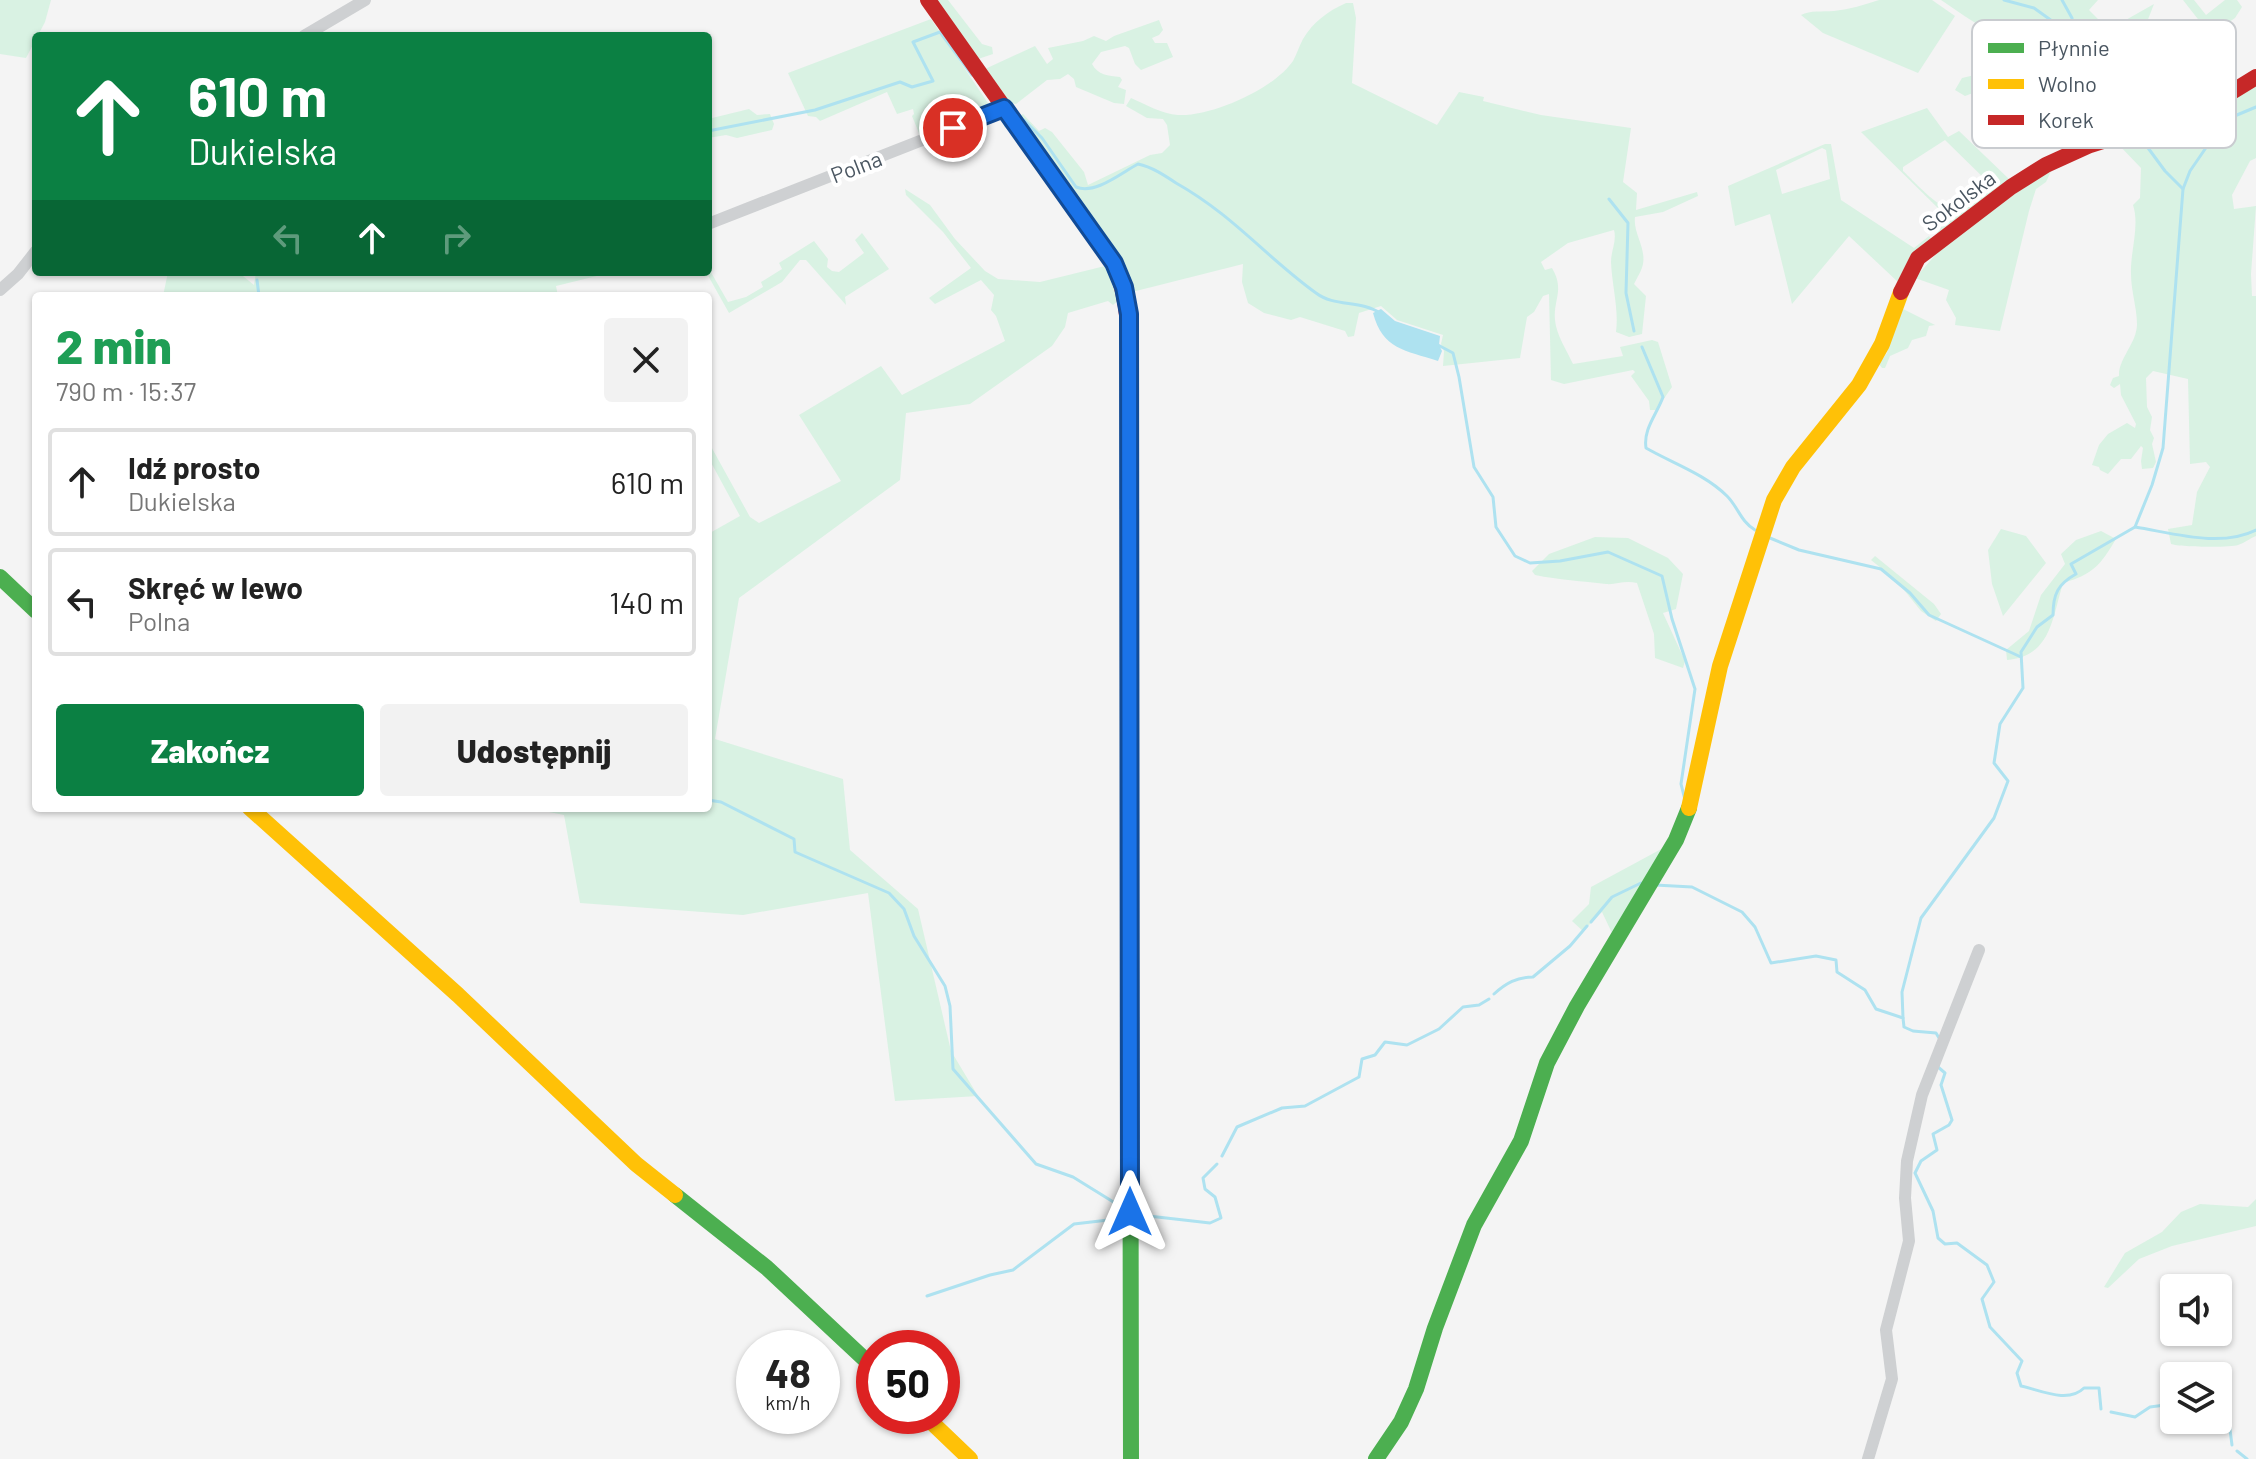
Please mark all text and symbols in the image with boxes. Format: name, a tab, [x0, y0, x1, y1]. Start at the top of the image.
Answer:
legend	[1972, 20, 2236, 148]
text: Płynnie	[2038, 34, 2110, 60]
text: 610 m	[188, 61, 327, 128]
icon: ahead	[56, 64, 160, 168]
text: Wolno	[2038, 70, 2097, 96]
pin	[919, 94, 987, 162]
icon: arrive	[931, 106, 975, 150]
text: Korek	[2038, 106, 2094, 132]
text: Dukielska	[188, 129, 337, 172]
street label: Polna	[827, 144, 885, 188]
street label: Sokolska	[1916, 164, 2000, 236]
icon: left	[266, 216, 310, 260]
icon: ahead	[350, 216, 394, 260]
icon: right	[434, 216, 478, 260]
text: 2 min	[56, 316, 172, 374]
button: close	[604, 318, 688, 402]
text: 790 m · 15:37	[56, 375, 196, 406]
text: Idź prosto	[128, 449, 260, 485]
icon: ahead	[60, 460, 104, 504]
text: 610 m	[611, 464, 684, 500]
text: Dukielska	[128, 485, 236, 516]
text: Skręć w lewo	[128, 569, 303, 605]
icon: left	[60, 580, 104, 624]
text: 140 m	[609, 584, 684, 620]
text: Polna	[128, 605, 190, 636]
button: Zakończ	[56, 704, 364, 796]
button: Udostępnij	[380, 704, 688, 796]
position arrow	[1088, 1170, 1172, 1254]
map controls	[2160, 1274, 2232, 1434]
button: sound	[2160, 1274, 2232, 1346]
speed limit sign: 50	[856, 1330, 960, 1434]
text: 48	[765, 1348, 811, 1396]
button: layers	[2160, 1362, 2232, 1434]
text: km/h	[765, 1390, 811, 1414]

